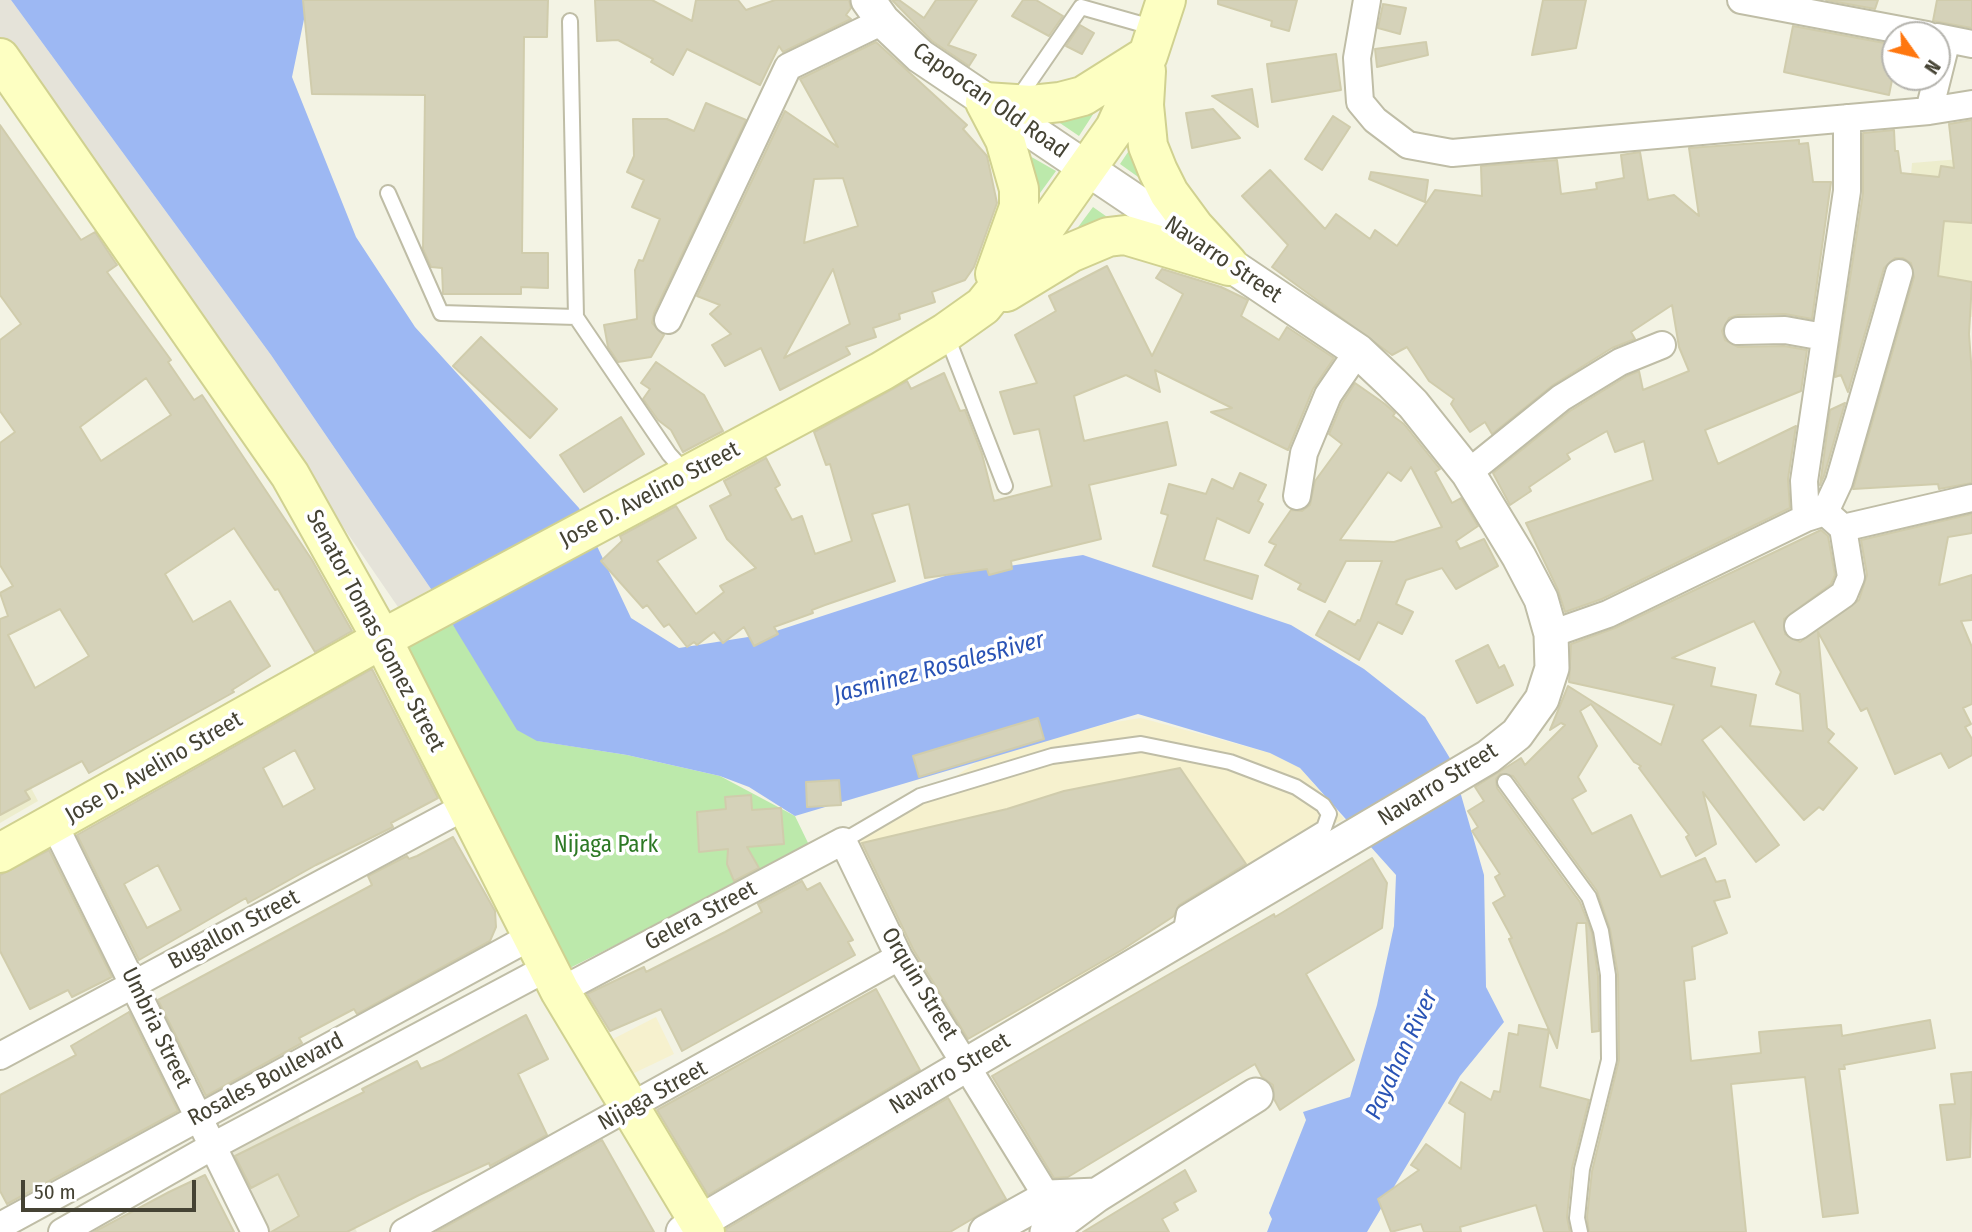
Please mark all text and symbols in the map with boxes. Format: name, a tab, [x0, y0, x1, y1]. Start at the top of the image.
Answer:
north arrow	[1881, 21, 1951, 91]
street label: Capoocan Old Road	[907, 37, 1073, 165]
text: N	[1919, 56, 1945, 78]
street label: Navarro Street	[1159, 211, 1287, 309]
street label: Jose D. Avelino Street	[555, 436, 745, 554]
street label: Senator Tomas Gomez Street	[300, 506, 450, 756]
water label: Jasminez RosalesRiver	[830, 626, 1048, 710]
street label: Jose D. Avelino Street	[61, 706, 247, 830]
street label: Navarro Street	[1373, 737, 1503, 833]
park label: Nijaga Park	[554, 832, 658, 860]
street label: Gelera Street	[640, 875, 762, 957]
street label: Bugallon Street	[164, 884, 304, 976]
street label: Orquin Street	[875, 923, 963, 1045]
street label: Umbria Street	[115, 963, 197, 1093]
water label: Payahan River	[1360, 986, 1444, 1124]
street label: Rosales Boulevard	[183, 1027, 349, 1133]
street label: Navarro Street	[885, 1027, 1015, 1121]
street label: Nijaga Street	[594, 1055, 712, 1137]
scale bar	[24, 1166, 200, 1210]
text: 50 m	[34, 1179, 76, 1205]

